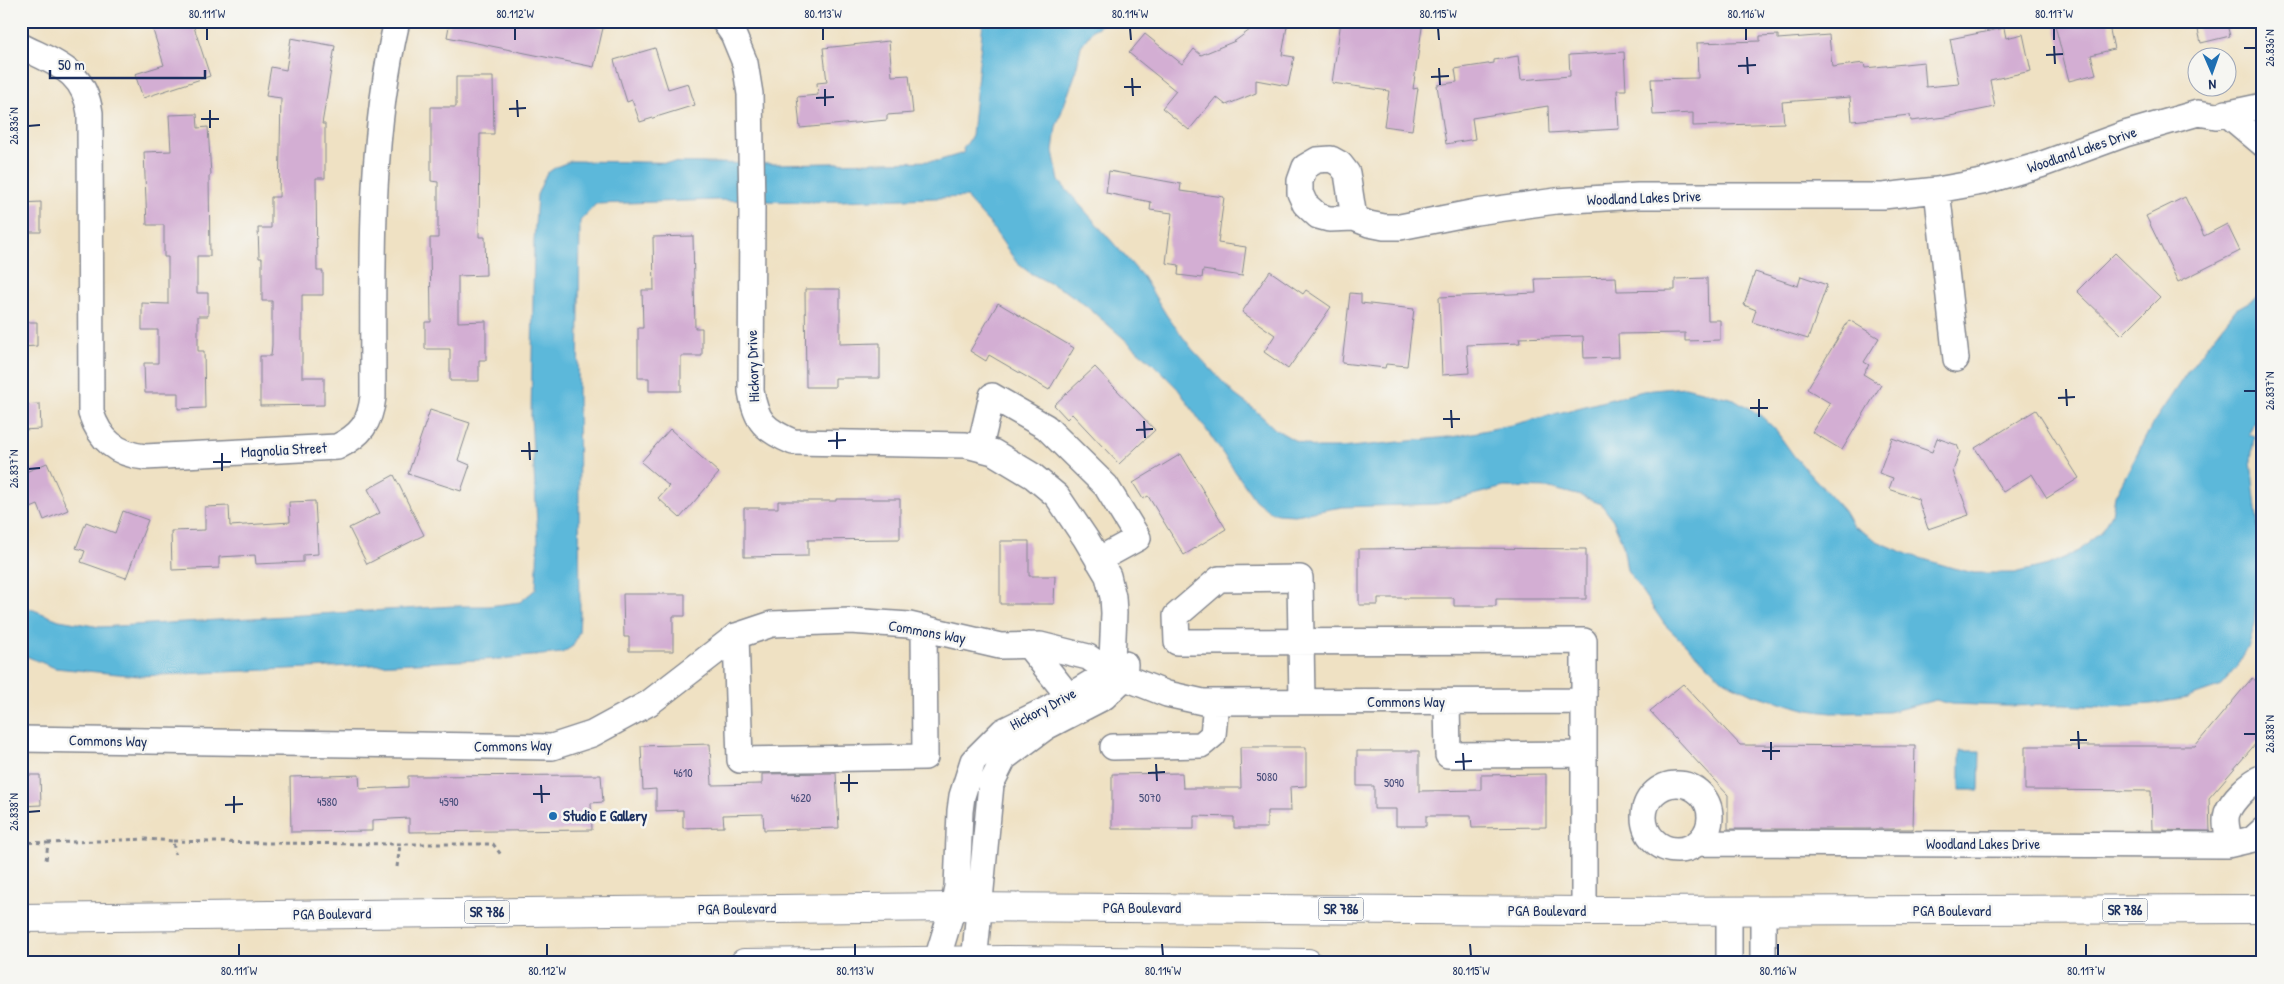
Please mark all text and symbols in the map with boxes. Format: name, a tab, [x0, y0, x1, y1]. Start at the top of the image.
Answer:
text: 80.111°W	[189, 5, 226, 22]
text: 80.112°W	[496, 5, 534, 22]
text: 80.113°W	[804, 5, 842, 22]
text: 80.114°W	[1112, 5, 1149, 22]
text: 80.115°W	[1419, 5, 1457, 22]
text: 80.116°W	[1728, 5, 1765, 22]
text: 80.117°W	[2035, 5, 2074, 22]
text: 26.836°N	[2261, 29, 2278, 67]
scale bar	[50, 48, 205, 80]
north arrow	[2186, 48, 2236, 98]
text: 50 m	[58, 54, 85, 75]
text: N	[2208, 76, 2217, 95]
text: 26.836°N	[5, 107, 22, 145]
street label: Woodland Lakes Drive	[2024, 121, 2139, 178]
street label: Woodland Lakes Drive	[1587, 185, 1701, 210]
street label: Hickory Drive	[741, 330, 764, 403]
text: 26.837°N	[2261, 372, 2278, 410]
street label: Magnolia Street	[241, 437, 328, 462]
text: 26.837°N	[5, 450, 22, 488]
street label: Commons Way	[887, 614, 967, 649]
street label: Hickory Drive	[1006, 682, 1080, 735]
street label: Commons Way	[1367, 691, 1445, 712]
text: 26.838°N	[2261, 715, 2278, 753]
street label: Commons Way	[69, 729, 147, 752]
street label: Commons Way	[474, 734, 552, 757]
house number: 4610	[673, 764, 693, 781]
house number: 5080	[1256, 768, 1278, 785]
house number: 5090	[1384, 774, 1404, 791]
house number: 4620	[791, 789, 811, 806]
house number: 5070	[1139, 789, 1161, 806]
text: 26.838°N	[5, 793, 22, 831]
house number: 4580	[317, 793, 337, 810]
house number: 4590	[439, 793, 459, 810]
place label: Studio E Gallery	[563, 805, 648, 827]
marker: Studio E Gallery	[547, 810, 559, 822]
street label: Woodland Lakes Drive	[1926, 833, 2040, 854]
street label: PGA Boulevard	[698, 897, 776, 920]
street label: PGA Boulevard	[1103, 897, 1181, 918]
road number: SR 786	[1318, 898, 1364, 921]
road number: SR 786	[2102, 898, 2148, 922]
road number: SR 786	[464, 900, 510, 924]
street label: PGA Boulevard	[1508, 900, 1586, 921]
street label: PGA Boulevard	[1913, 900, 1991, 921]
street label: PGA Boulevard	[293, 902, 371, 925]
text: 80.111°W	[221, 962, 258, 979]
text: 80.112°W	[528, 962, 566, 979]
text: 80.113°W	[836, 962, 874, 979]
text: 80.114°W	[1145, 962, 1182, 979]
text: 80.115°W	[1452, 962, 1490, 979]
text: 80.116°W	[1760, 962, 1797, 979]
text: 80.117°W	[2067, 962, 2106, 979]

